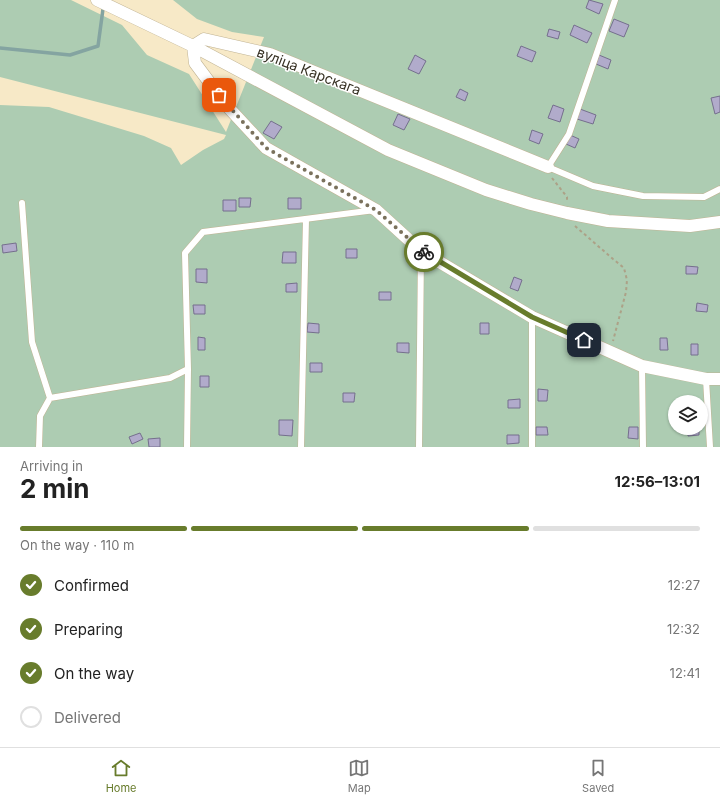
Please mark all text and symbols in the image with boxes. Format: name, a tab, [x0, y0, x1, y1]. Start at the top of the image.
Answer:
street label: вуліца Карскага	[255, 43, 364, 98]
pin	[202, 78, 236, 112]
icon: bag	[208, 84, 230, 106]
courier	[404, 232, 444, 272]
icon: bike	[413, 241, 435, 263]
pin	[567, 323, 601, 357]
icon: home	[573, 329, 595, 351]
map controls	[668, 395, 708, 435]
button: layers	[668, 395, 708, 435]
text: Arriving in	[20, 458, 83, 474]
text: 12:56–13:01	[615, 472, 700, 491]
text: 2 min	[20, 473, 90, 504]
text: On the way · 110 m	[20, 537, 134, 553]
icon: check	[20, 574, 42, 596]
text: Confirmed	[54, 576, 129, 595]
text: 12:27	[668, 577, 700, 593]
icon: check	[20, 618, 42, 640]
text: Preparing	[54, 620, 123, 639]
text: 12:32	[667, 621, 700, 637]
icon: check	[20, 662, 42, 684]
text: On the way	[54, 664, 134, 683]
text: 12:41	[670, 665, 700, 681]
text: Delivered	[54, 708, 121, 727]
tab: Home	[106, 757, 137, 795]
tab: Map	[348, 757, 371, 795]
tab: Saved	[582, 757, 614, 795]

